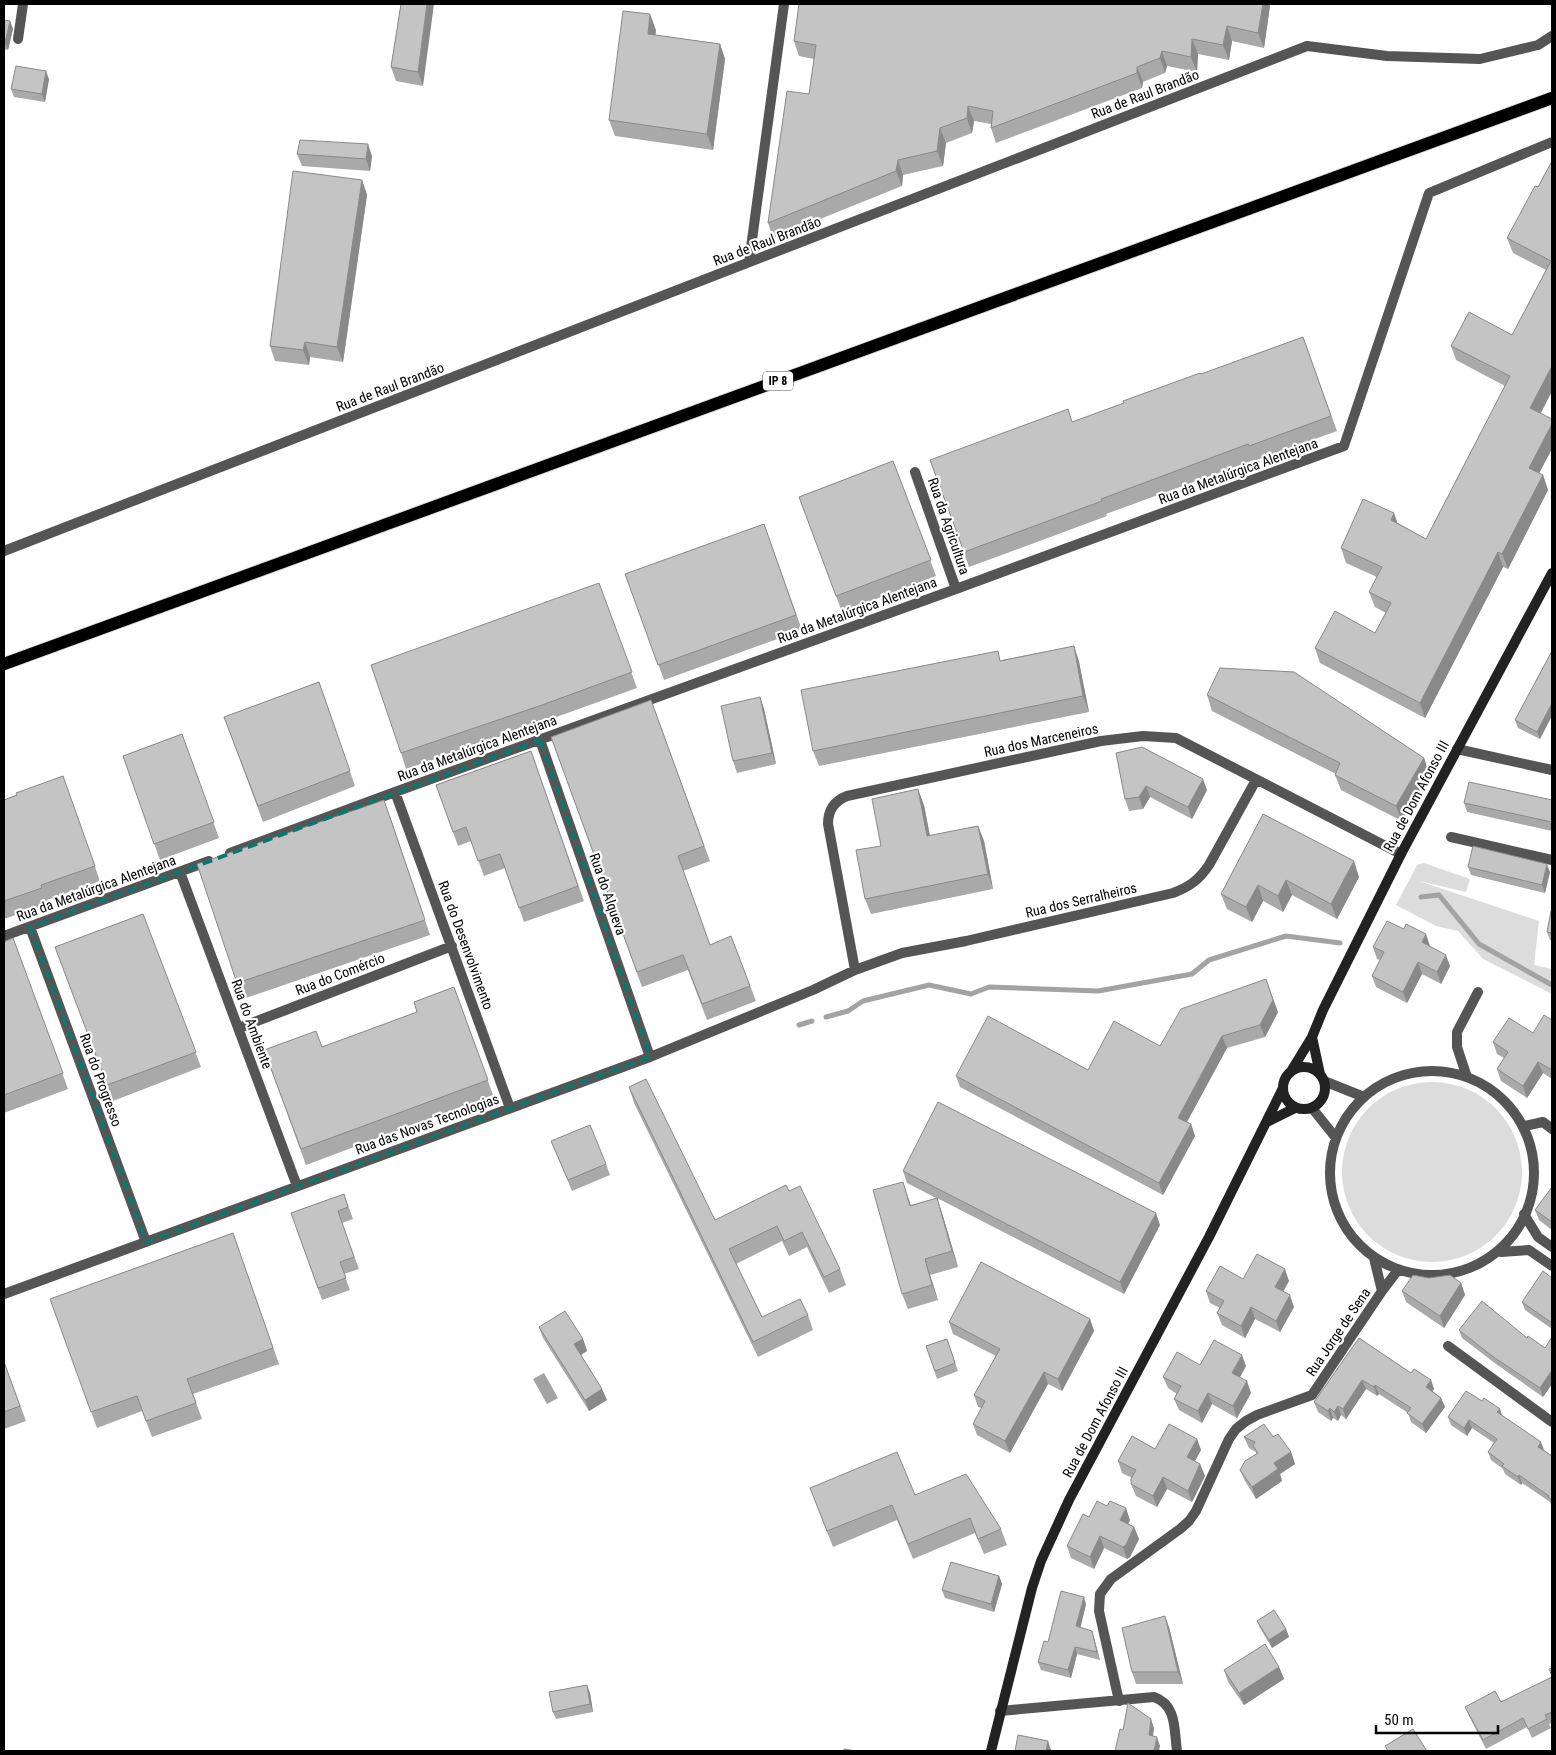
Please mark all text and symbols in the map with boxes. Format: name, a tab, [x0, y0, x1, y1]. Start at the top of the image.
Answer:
street label: Rua de Raul Brandão	[1089, 66, 1201, 122]
street label: Rua de Raul Brandão	[711, 213, 823, 269]
street label: Rua de Raul Brandão	[334, 359, 446, 415]
road number: IP 8	[763, 372, 793, 391]
street label: Rua da Metalúrgica Alentejana	[1156, 435, 1320, 507]
street label: Rua da Agricultura	[925, 475, 973, 577]
street label: Rua da Metalúrgica Alentejana	[775, 574, 939, 646]
street label: Rua da Metalúrgica Alentejana	[395, 712, 559, 784]
street label: Rua dos Marceneiros	[982, 720, 1100, 760]
street label: Rua de Dom Afonso III	[1380, 738, 1452, 854]
street label: Rua do Alqueva	[587, 851, 629, 937]
street label: Rua da Metalúrgica Alentejana	[14, 852, 178, 924]
street label: Rua do Desenvolvimento	[435, 878, 497, 1012]
street label: Rua dos Serralheiros	[1024, 879, 1138, 921]
street label: Rua do Comércio	[293, 950, 387, 998]
street label: Rua do Ambiente	[228, 977, 276, 1071]
street label: Rua do Progresso	[77, 1031, 125, 1129]
street label: Rua das Novas Tecnologias	[353, 1091, 501, 1157]
street label: Rua Jorge de Sena	[1303, 1285, 1373, 1379]
street label: Rua de Dom Afonso III	[1059, 1364, 1131, 1480]
scale bar	[1376, 1702, 1498, 1734]
text: 50 m	[1384, 1711, 1414, 1729]

